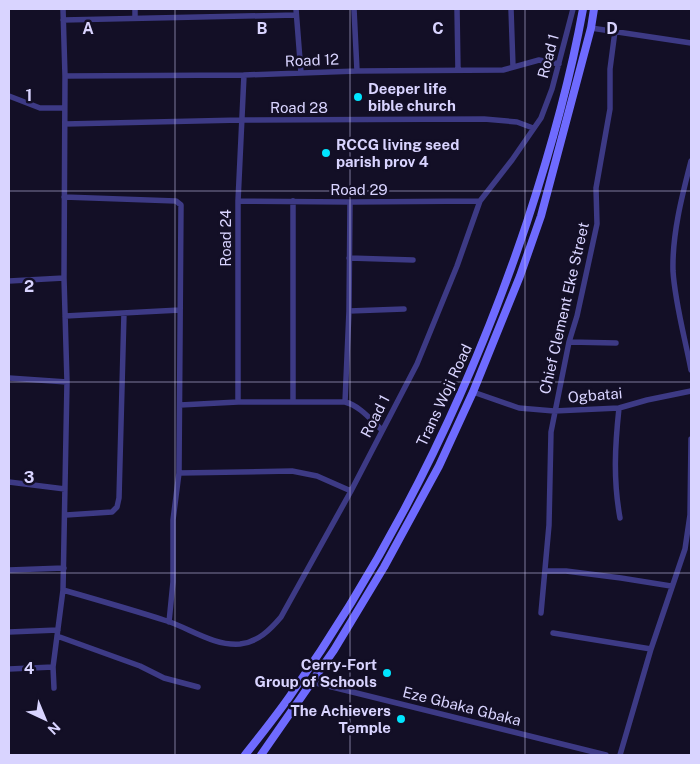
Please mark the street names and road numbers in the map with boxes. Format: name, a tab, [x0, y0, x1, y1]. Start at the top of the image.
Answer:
street label: Road 1	[534, 32, 562, 80]
street label: Road 12	[285, 51, 339, 69]
street label: Road 28	[270, 99, 328, 116]
street label: Road 29	[330, 181, 388, 198]
street label: Road 24	[217, 209, 234, 267]
street label: Chief Clement Eke Street	[536, 220, 592, 396]
street label: Trans Woji Road	[413, 341, 475, 449]
street label: Ogbatai	[567, 384, 623, 406]
street label: Road 1	[357, 392, 393, 440]
street label: Eze Gbaka Gbaka	[401, 683, 523, 729]

